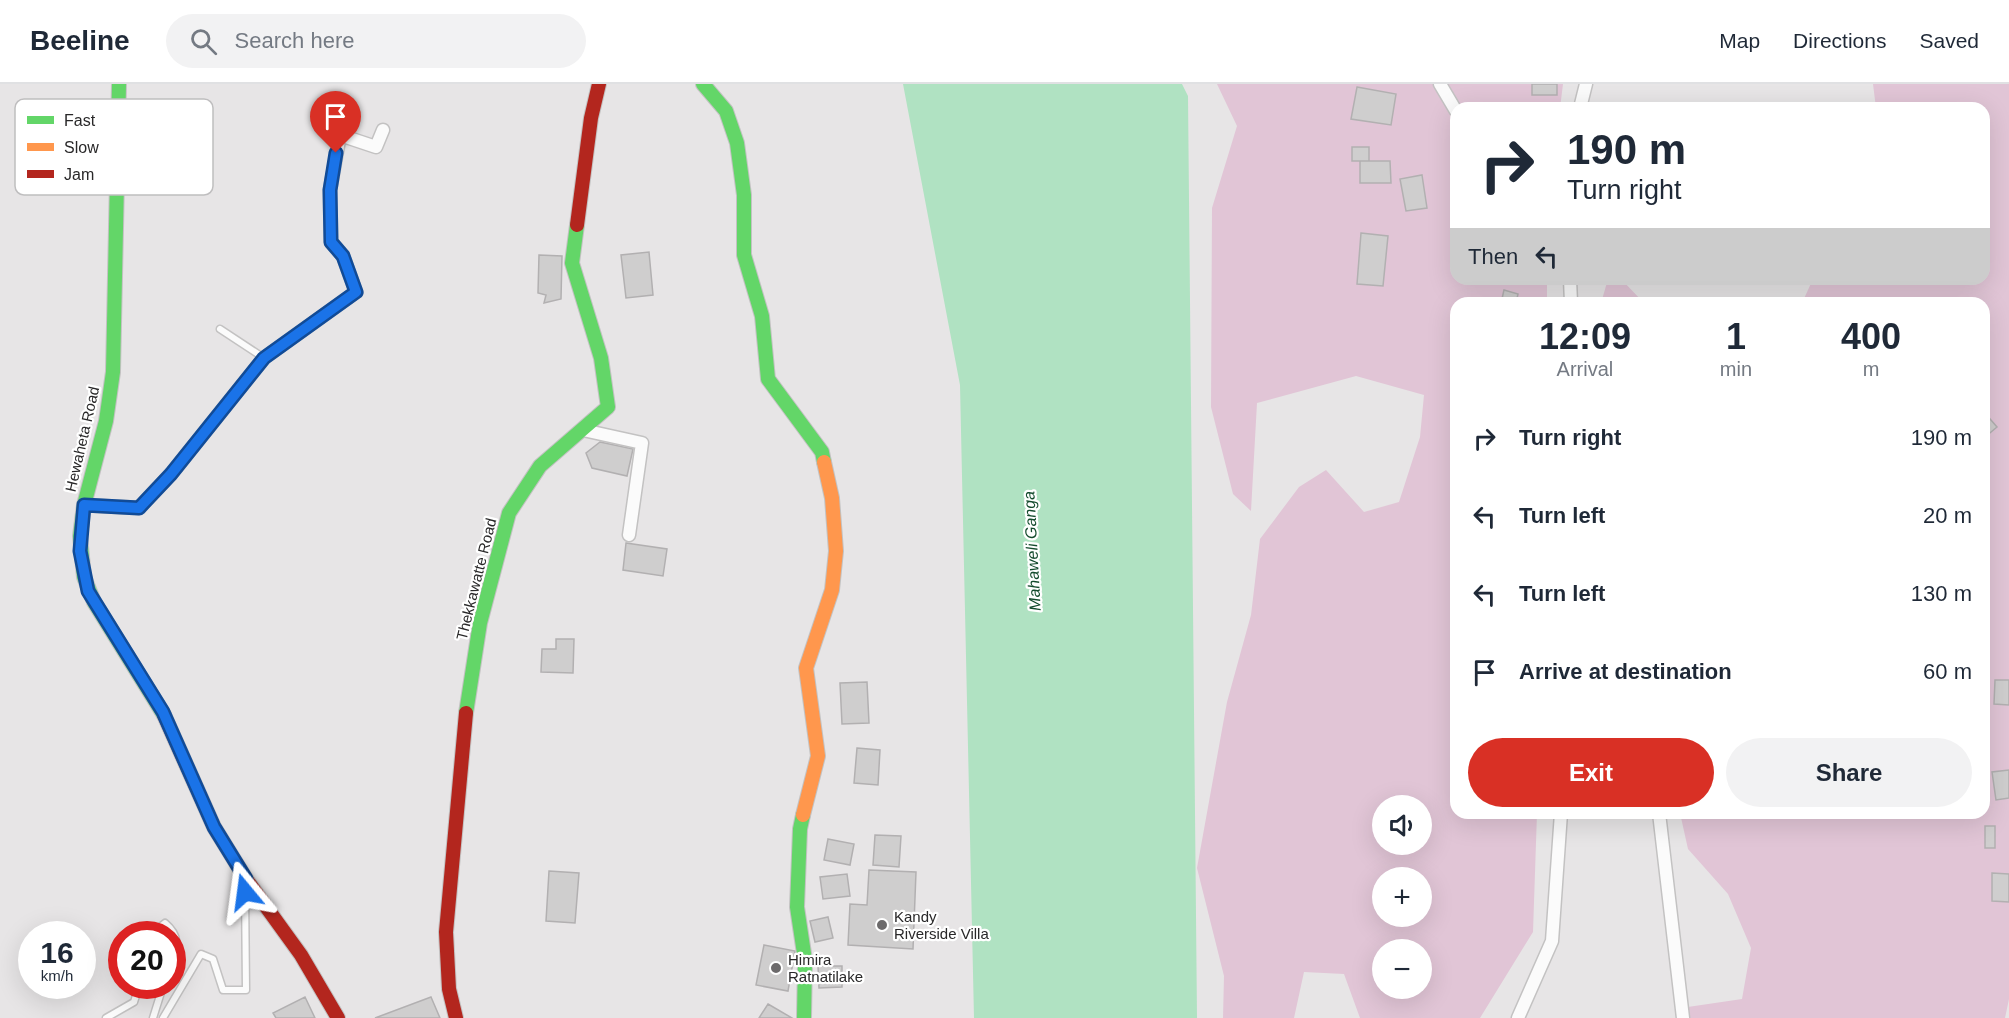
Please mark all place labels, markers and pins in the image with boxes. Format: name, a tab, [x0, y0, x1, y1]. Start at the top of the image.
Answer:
pin	[310, 91, 361, 153]
place label: Kandy Riverside Villa	[894, 908, 989, 942]
marker: Kandy Riverside Villa	[875, 918, 889, 932]
place label: Himira Ratnatilake	[788, 951, 863, 985]
marker: Himira Ratnatilake	[769, 961, 783, 975]

